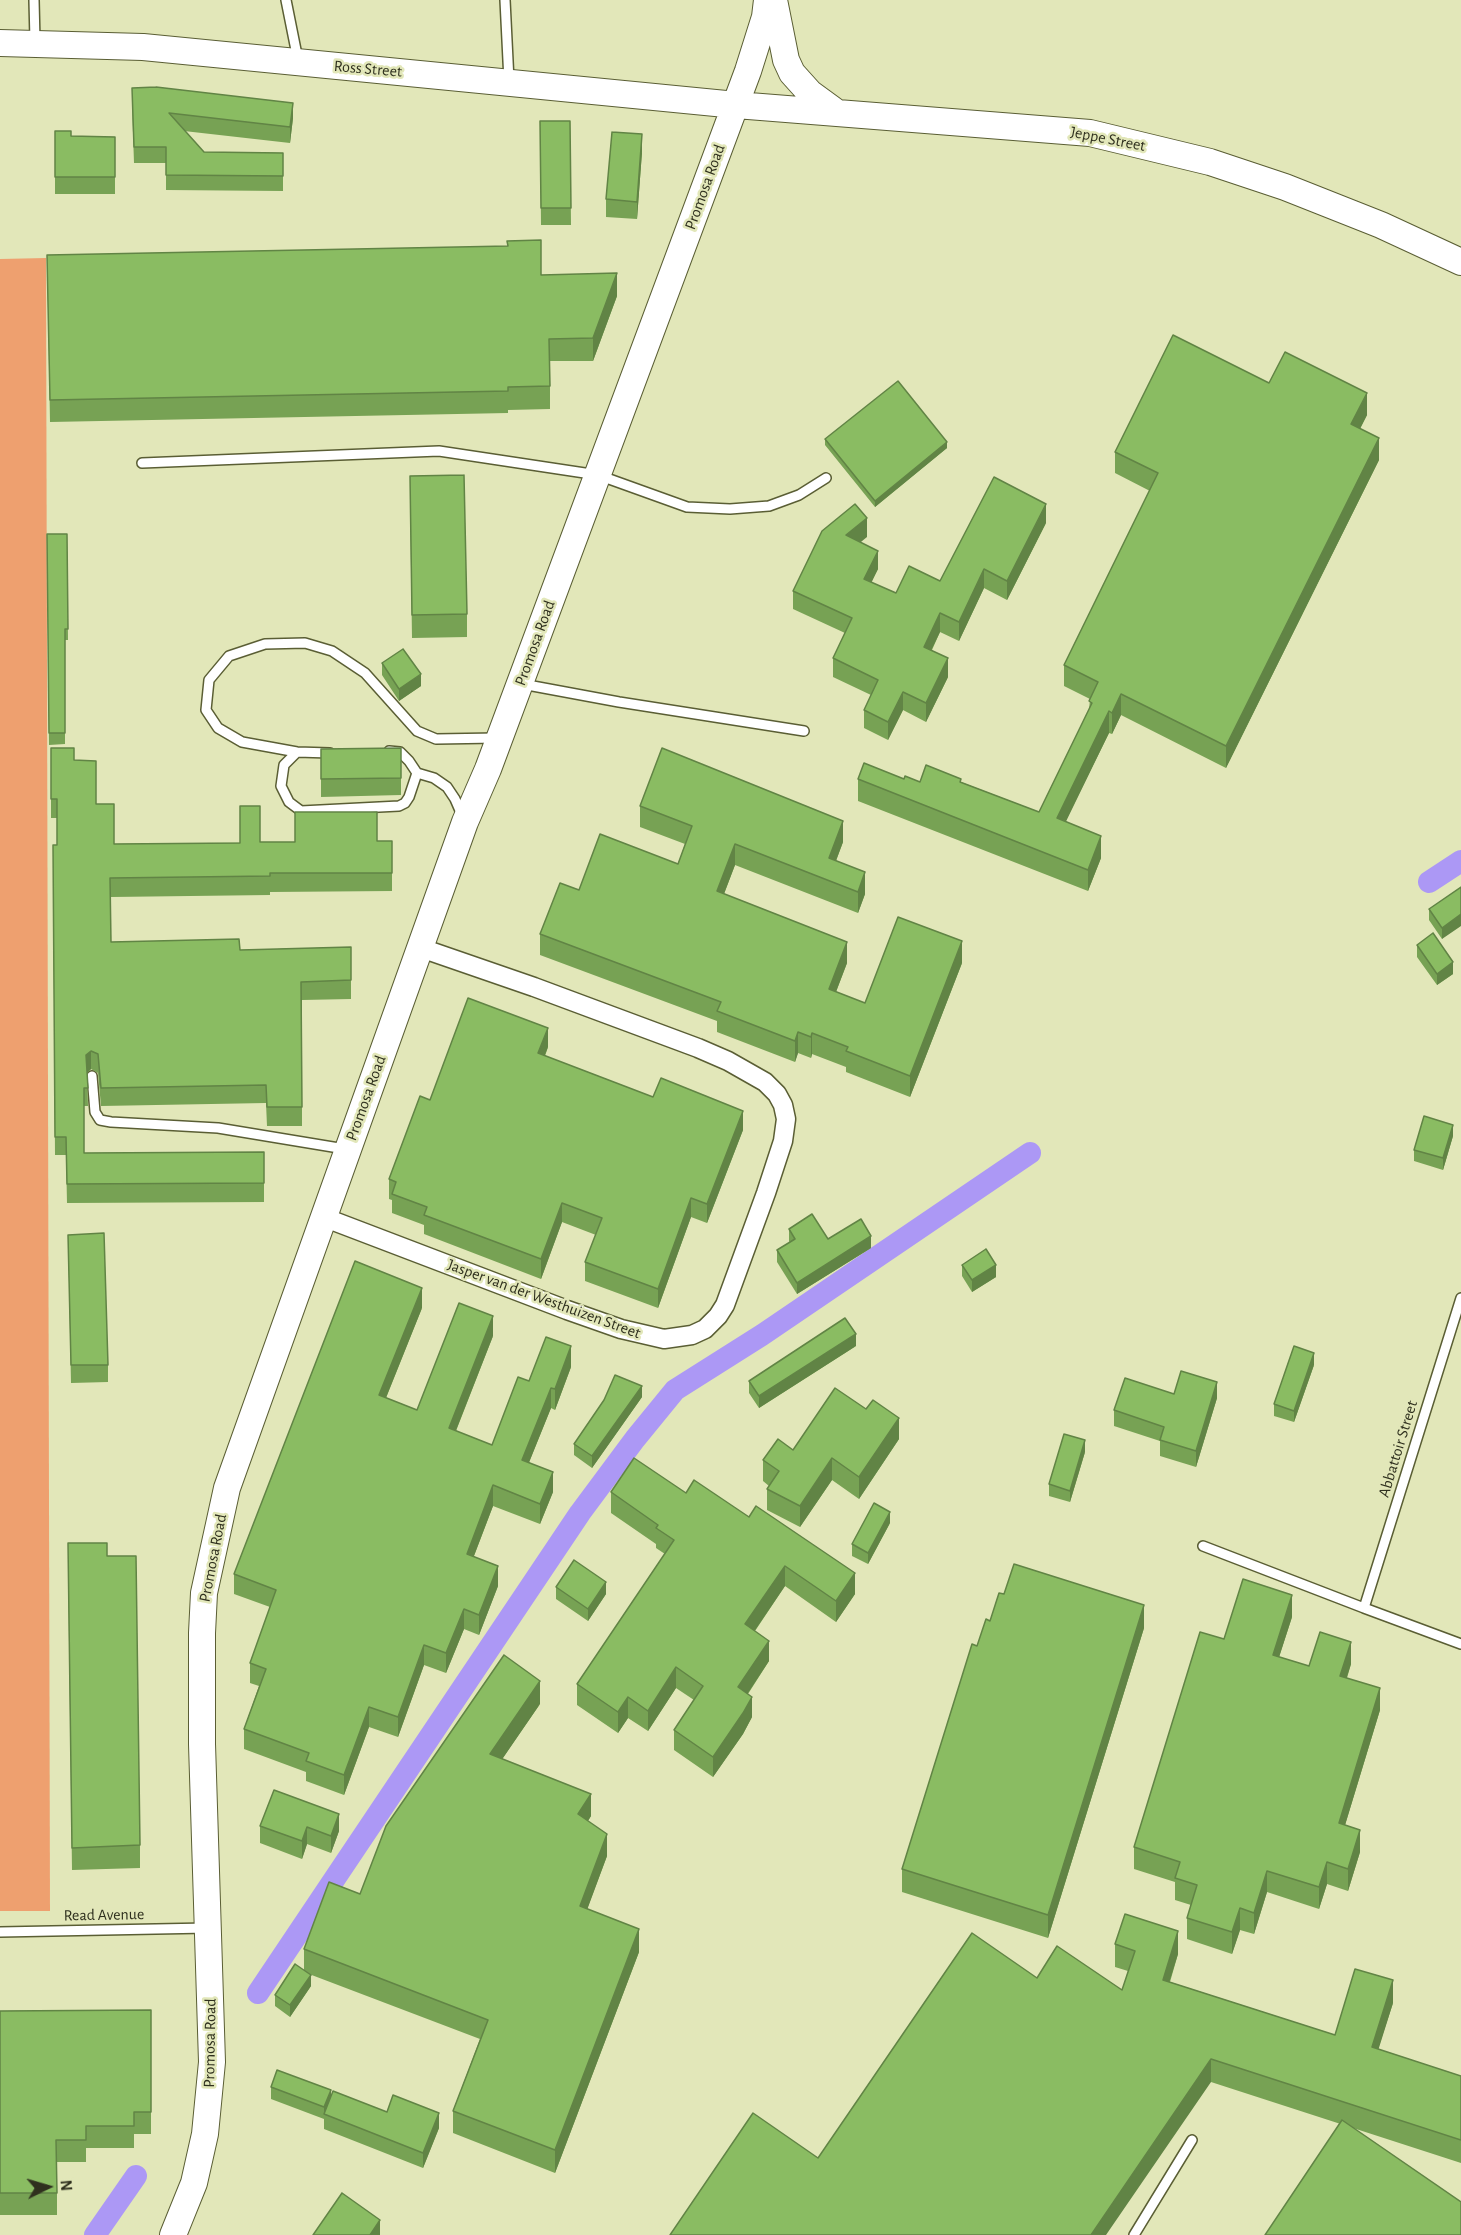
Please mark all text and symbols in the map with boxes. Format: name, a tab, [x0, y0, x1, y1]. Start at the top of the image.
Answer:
street label: Ross Street	[333, 56, 403, 82]
street label: Jeppe Street	[1069, 122, 1147, 156]
street label: Promosa Road	[681, 142, 729, 232]
street label: Promosa Road	[511, 598, 559, 688]
street label: Promosa Road	[342, 1053, 390, 1143]
street label: Jasper van der Westhuizen Street	[445, 1255, 643, 1343]
street label: Abbattoir Street	[1374, 1398, 1422, 1500]
street label: Promosa Road	[195, 1512, 231, 1604]
street label: Read Avenue	[64, 1905, 144, 1925]
street label: Promosa Road	[200, 1998, 220, 2088]
north arrow	[18, 2157, 78, 2217]
text: N	[57, 2179, 74, 2192]

